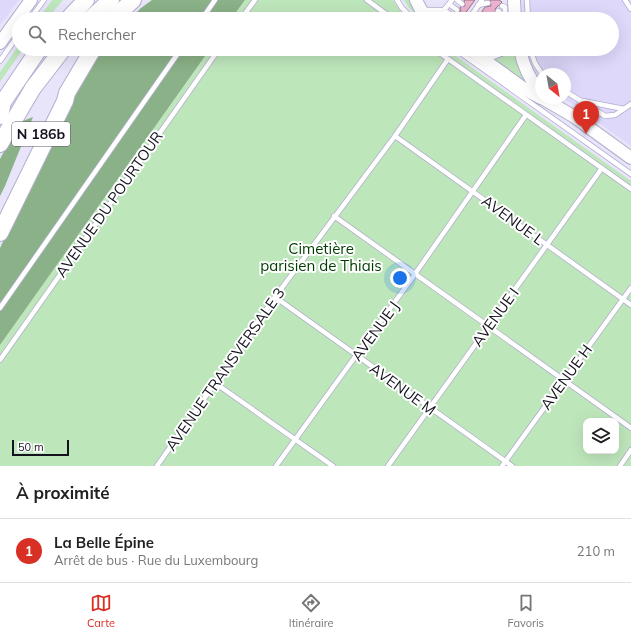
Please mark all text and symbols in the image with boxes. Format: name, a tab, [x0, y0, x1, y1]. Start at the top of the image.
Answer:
search box	[12, 12, 619, 56]
icon: search	[26, 23, 48, 45]
text: Rechercher	[58, 25, 136, 44]
north arrow	[535, 68, 571, 104]
pin: 1	[573, 101, 599, 134]
road number: N 186b	[12, 122, 70, 146]
street label: AVENUE DU POURTOUR	[51, 127, 167, 281]
street label: AVENUE L	[478, 191, 548, 249]
park label: Cimetière parisien de Thiais	[260, 239, 382, 275]
your location	[390, 268, 410, 288]
street label: AVENUE TRANSVERSALE 3	[161, 284, 289, 454]
street label: AVENUE I	[467, 284, 523, 350]
street label: AVENUE J	[347, 297, 403, 365]
street label: AVENUE H	[536, 341, 596, 413]
street label: AVENUE M	[366, 359, 440, 419]
map controls	[583, 418, 619, 454]
button: layers	[583, 418, 619, 454]
scale bar	[12, 438, 69, 457]
text: 50 m	[18, 440, 44, 454]
text: À proximité	[16, 482, 110, 503]
text: La Belle Épine	[54, 533, 154, 552]
text: 1	[25, 543, 33, 559]
text: 210 m	[577, 543, 615, 559]
text: Arrêt de bus · Rue du Luxembourg	[54, 552, 258, 568]
tab: Carte	[87, 592, 115, 630]
tab: Itinéraire	[289, 592, 334, 630]
tab: Favoris	[507, 592, 544, 630]

